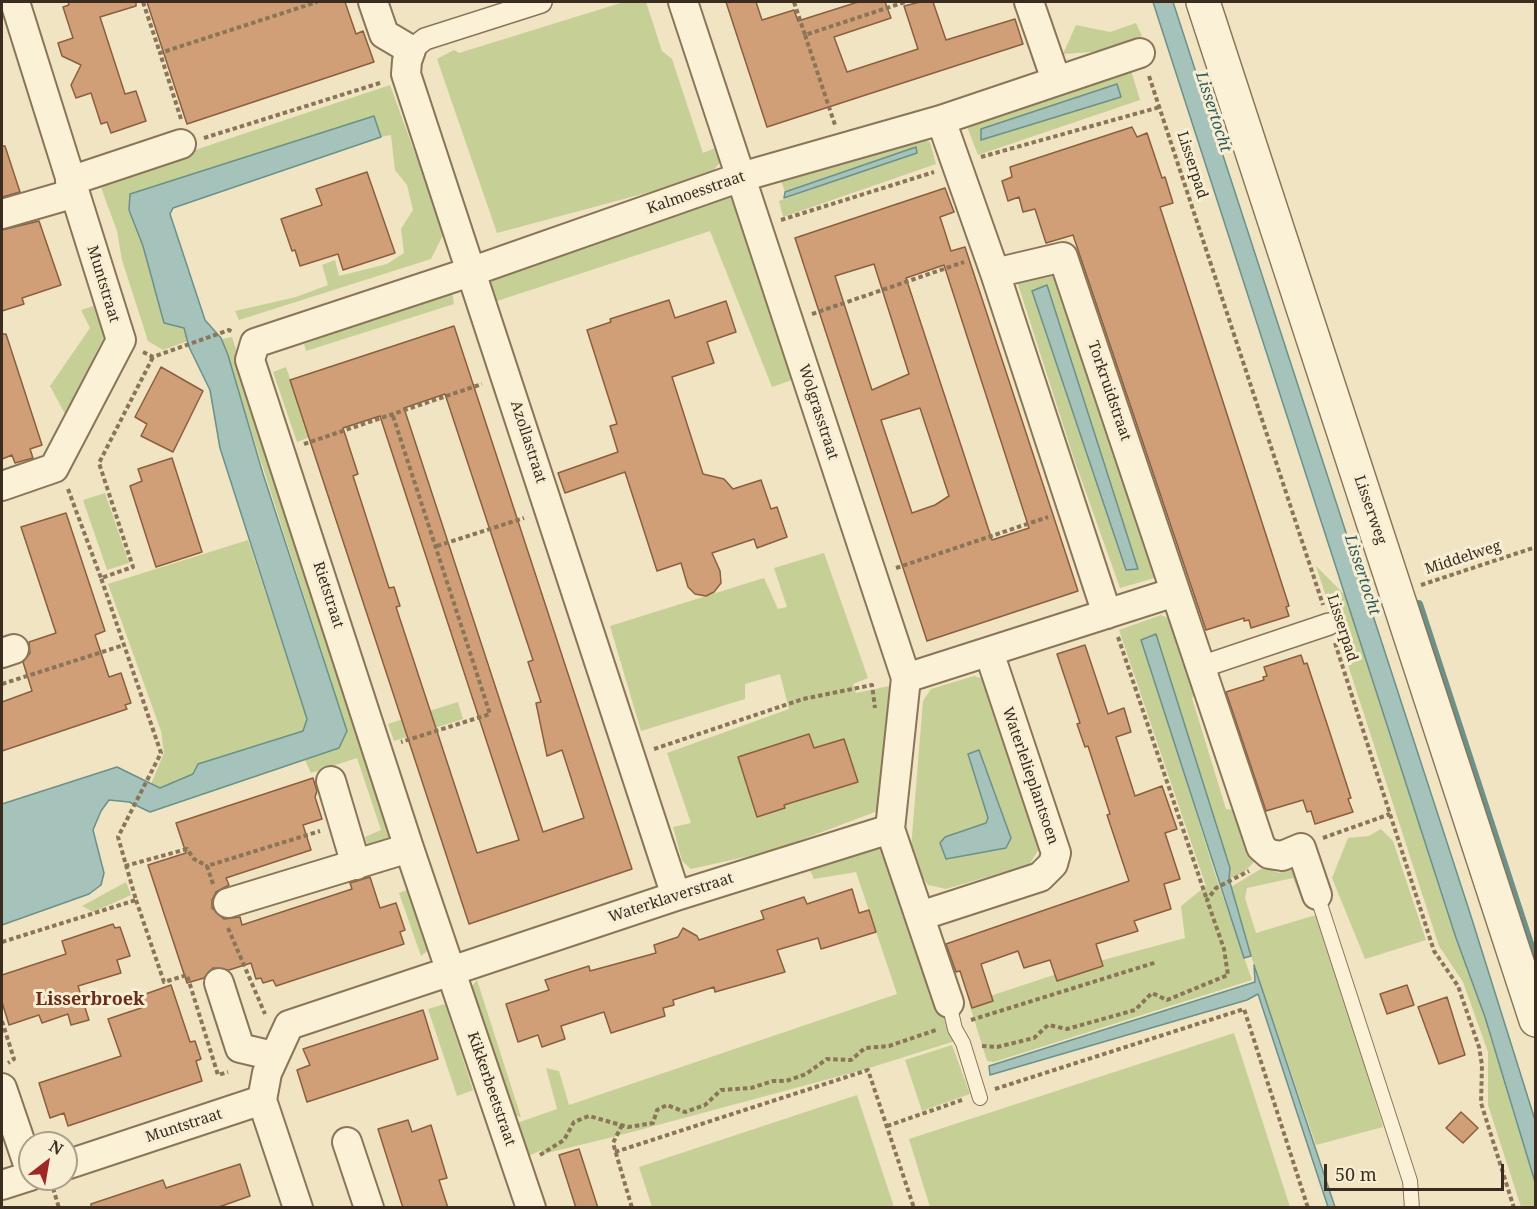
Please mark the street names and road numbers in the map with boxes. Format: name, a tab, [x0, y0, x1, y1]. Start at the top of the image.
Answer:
street label: Lisserpad	[1173, 129, 1211, 201]
street label: Kalmoesstraat	[645, 168, 747, 218]
street label: Muntstraat	[83, 243, 123, 325]
street label: Torkruidstraat	[1083, 339, 1135, 443]
street label: Wolgrasstraat	[794, 362, 842, 462]
street label: Azollastraat	[506, 399, 550, 485]
street label: Lisserweg	[1350, 473, 1390, 547]
street label: Middelweg	[1423, 537, 1503, 579]
street label: Rietstraat	[309, 559, 347, 631]
street label: Lisserpad	[1323, 592, 1361, 664]
street label: Waterlelieplantsoen	[998, 705, 1062, 847]
street label: Waterklaverstraat	[606, 869, 736, 927]
street label: Kikkerbeetstraat	[463, 1030, 519, 1148]
street label: Muntstraat	[143, 1105, 225, 1147]

